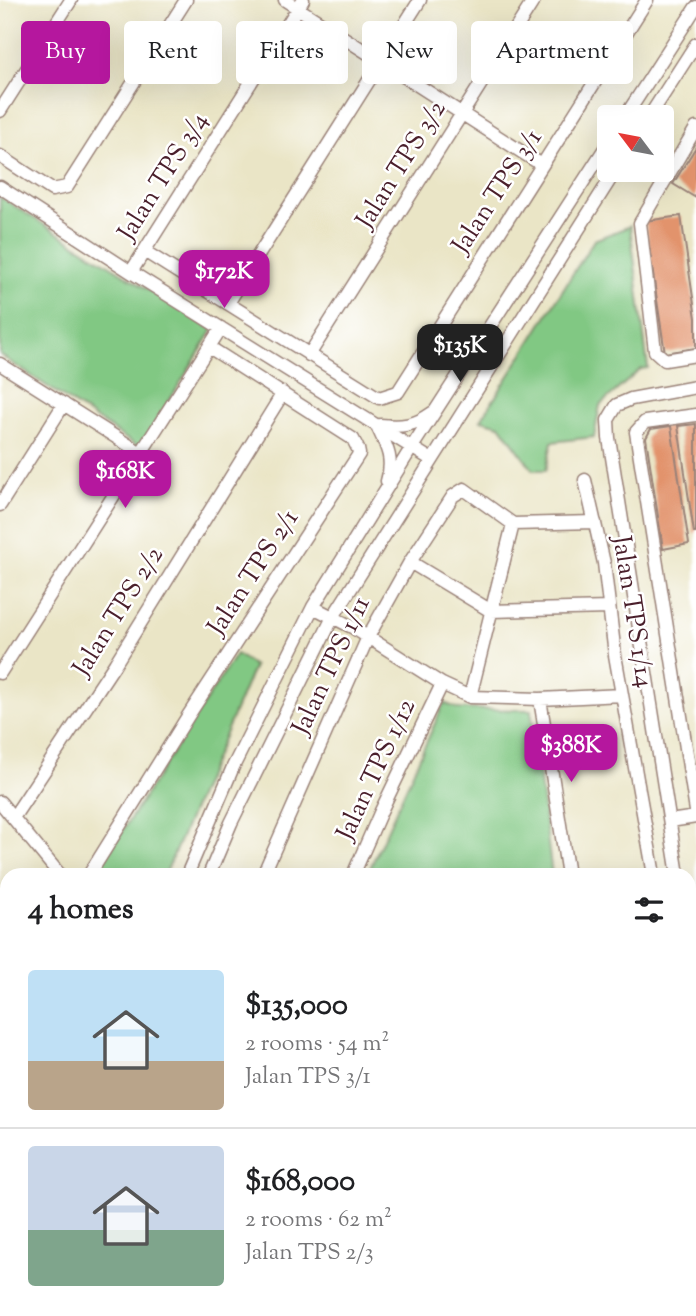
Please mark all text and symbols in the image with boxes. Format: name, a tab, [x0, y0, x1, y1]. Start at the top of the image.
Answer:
chip: Buy	[21, 21, 110, 84]
chip: Rent	[124, 21, 222, 84]
chip: Filters	[236, 21, 348, 84]
chip: New	[362, 21, 457, 84]
chip: Apartment	[471, 21, 633, 84]
street label: Jalan TPS 3/2	[347, 94, 456, 238]
north arrow	[597, 105, 674, 182]
map controls	[597, 105, 674, 182]
street label: Jalan TPS 3/4	[109, 106, 218, 250]
street label: Jalan TPS 3/1	[443, 122, 552, 263]
pin: $172K	[175, 250, 273, 310]
text: $172K	[195, 256, 253, 289]
pin: $135K	[411, 324, 509, 384]
text: $135K	[433, 330, 487, 363]
pin: $168K	[76, 450, 174, 510]
text: $168K	[95, 456, 155, 489]
street label: Jalan TPS 2/1	[198, 503, 309, 645]
street label: Jalan TPS 1/14	[601, 531, 662, 691]
street label: Jalan TPS 2/2	[63, 540, 174, 686]
street label: Jalan TPS 1/11	[283, 590, 380, 743]
street label: Jalan TPS 1/12	[327, 693, 426, 849]
pin: $388K	[522, 724, 620, 784]
text: $388K	[540, 730, 602, 763]
text: 4 homes	[28, 889, 134, 932]
icon: filters	[630, 891, 668, 929]
text: $135,000	[245, 985, 348, 1028]
icon: home	[84, 998, 168, 1082]
text: 2 rooms · 54 m²	[245, 1028, 389, 1061]
text: Jalan TPS 3/1	[245, 1061, 371, 1094]
text: $168,000	[245, 1161, 355, 1204]
icon: home	[84, 1174, 168, 1258]
text: 2 rooms · 62 m²	[245, 1204, 392, 1237]
text: Jalan TPS 2/3	[245, 1237, 374, 1270]

